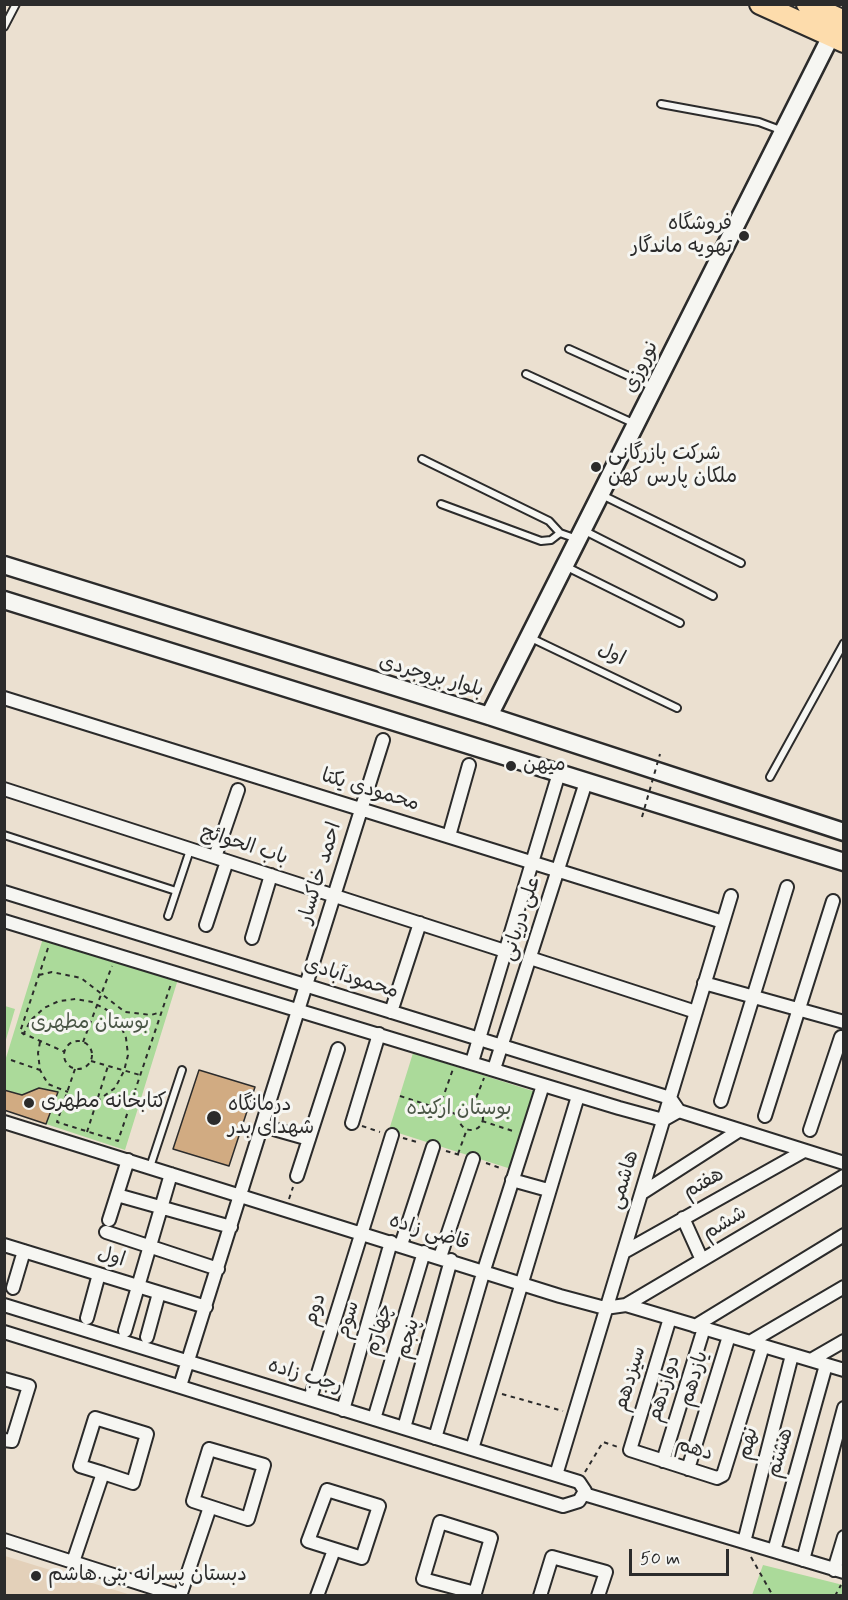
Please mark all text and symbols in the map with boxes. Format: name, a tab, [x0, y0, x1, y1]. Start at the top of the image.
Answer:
place label: فروشگاه تهویه ماندگار	[630, 213, 732, 260]
marker: فروشگاه تهویه ماندگار	[737, 229, 751, 243]
street label: نوروزی	[619, 337, 665, 397]
place label: شرکت بازرگانی ملکان پارس کهن	[608, 443, 737, 490]
marker: شرکت بازرگانی ملکان پارس کهن	[589, 460, 603, 474]
street label: اول	[593, 638, 629, 672]
street label: بلوار بروجردی	[376, 651, 486, 703]
place label: میهن	[523, 754, 566, 778]
marker: میهن	[504, 759, 518, 773]
street label: محمودی یکتا	[318, 765, 422, 817]
street label: احمد خاکسار	[294, 820, 348, 926]
street label: باب الحوائج	[197, 821, 291, 871]
street label: علی دریانی	[497, 874, 547, 964]
street label: محمودآبادی	[301, 953, 401, 1005]
park label: بوستان مطهری	[31, 1012, 149, 1036]
place label: کتابخانه مطهری	[41, 1091, 167, 1115]
place label: درمانگاه شهدای بدر	[228, 1094, 314, 1141]
marker: کتابخانه مطهری	[22, 1096, 36, 1110]
park label: بوستان ارکیده	[407, 1098, 511, 1122]
marker: درمانگاه شهدای بدر	[205, 1109, 223, 1127]
street label: هاشمی	[605, 1148, 645, 1212]
street label: هفتم	[679, 1163, 729, 1205]
street label: ششم	[699, 1202, 751, 1246]
street label: قاضی زاده	[386, 1209, 472, 1257]
street label: اول	[94, 1242, 128, 1274]
street label: دوم	[300, 1291, 332, 1329]
street label: سوم	[332, 1298, 366, 1342]
street label: چهارم	[361, 1301, 399, 1359]
street label: پنجم	[392, 1316, 426, 1362]
street label: سیزدهم	[610, 1344, 652, 1414]
street label: یازدهم	[675, 1348, 715, 1410]
street label: دوازدهم	[644, 1353, 686, 1425]
street label: رجب زاده	[265, 1354, 345, 1400]
street label: نهم	[733, 1425, 765, 1463]
street label: هشتم	[762, 1425, 800, 1481]
street label: دهم	[672, 1433, 716, 1467]
scale bar	[632, 1537, 732, 1575]
text: 50 m	[640, 1547, 680, 1571]
place label: دبستان پسرانه بنی هاشم	[48, 1564, 247, 1588]
marker: دبستان پسرانه بنی هاشم	[29, 1569, 43, 1583]

